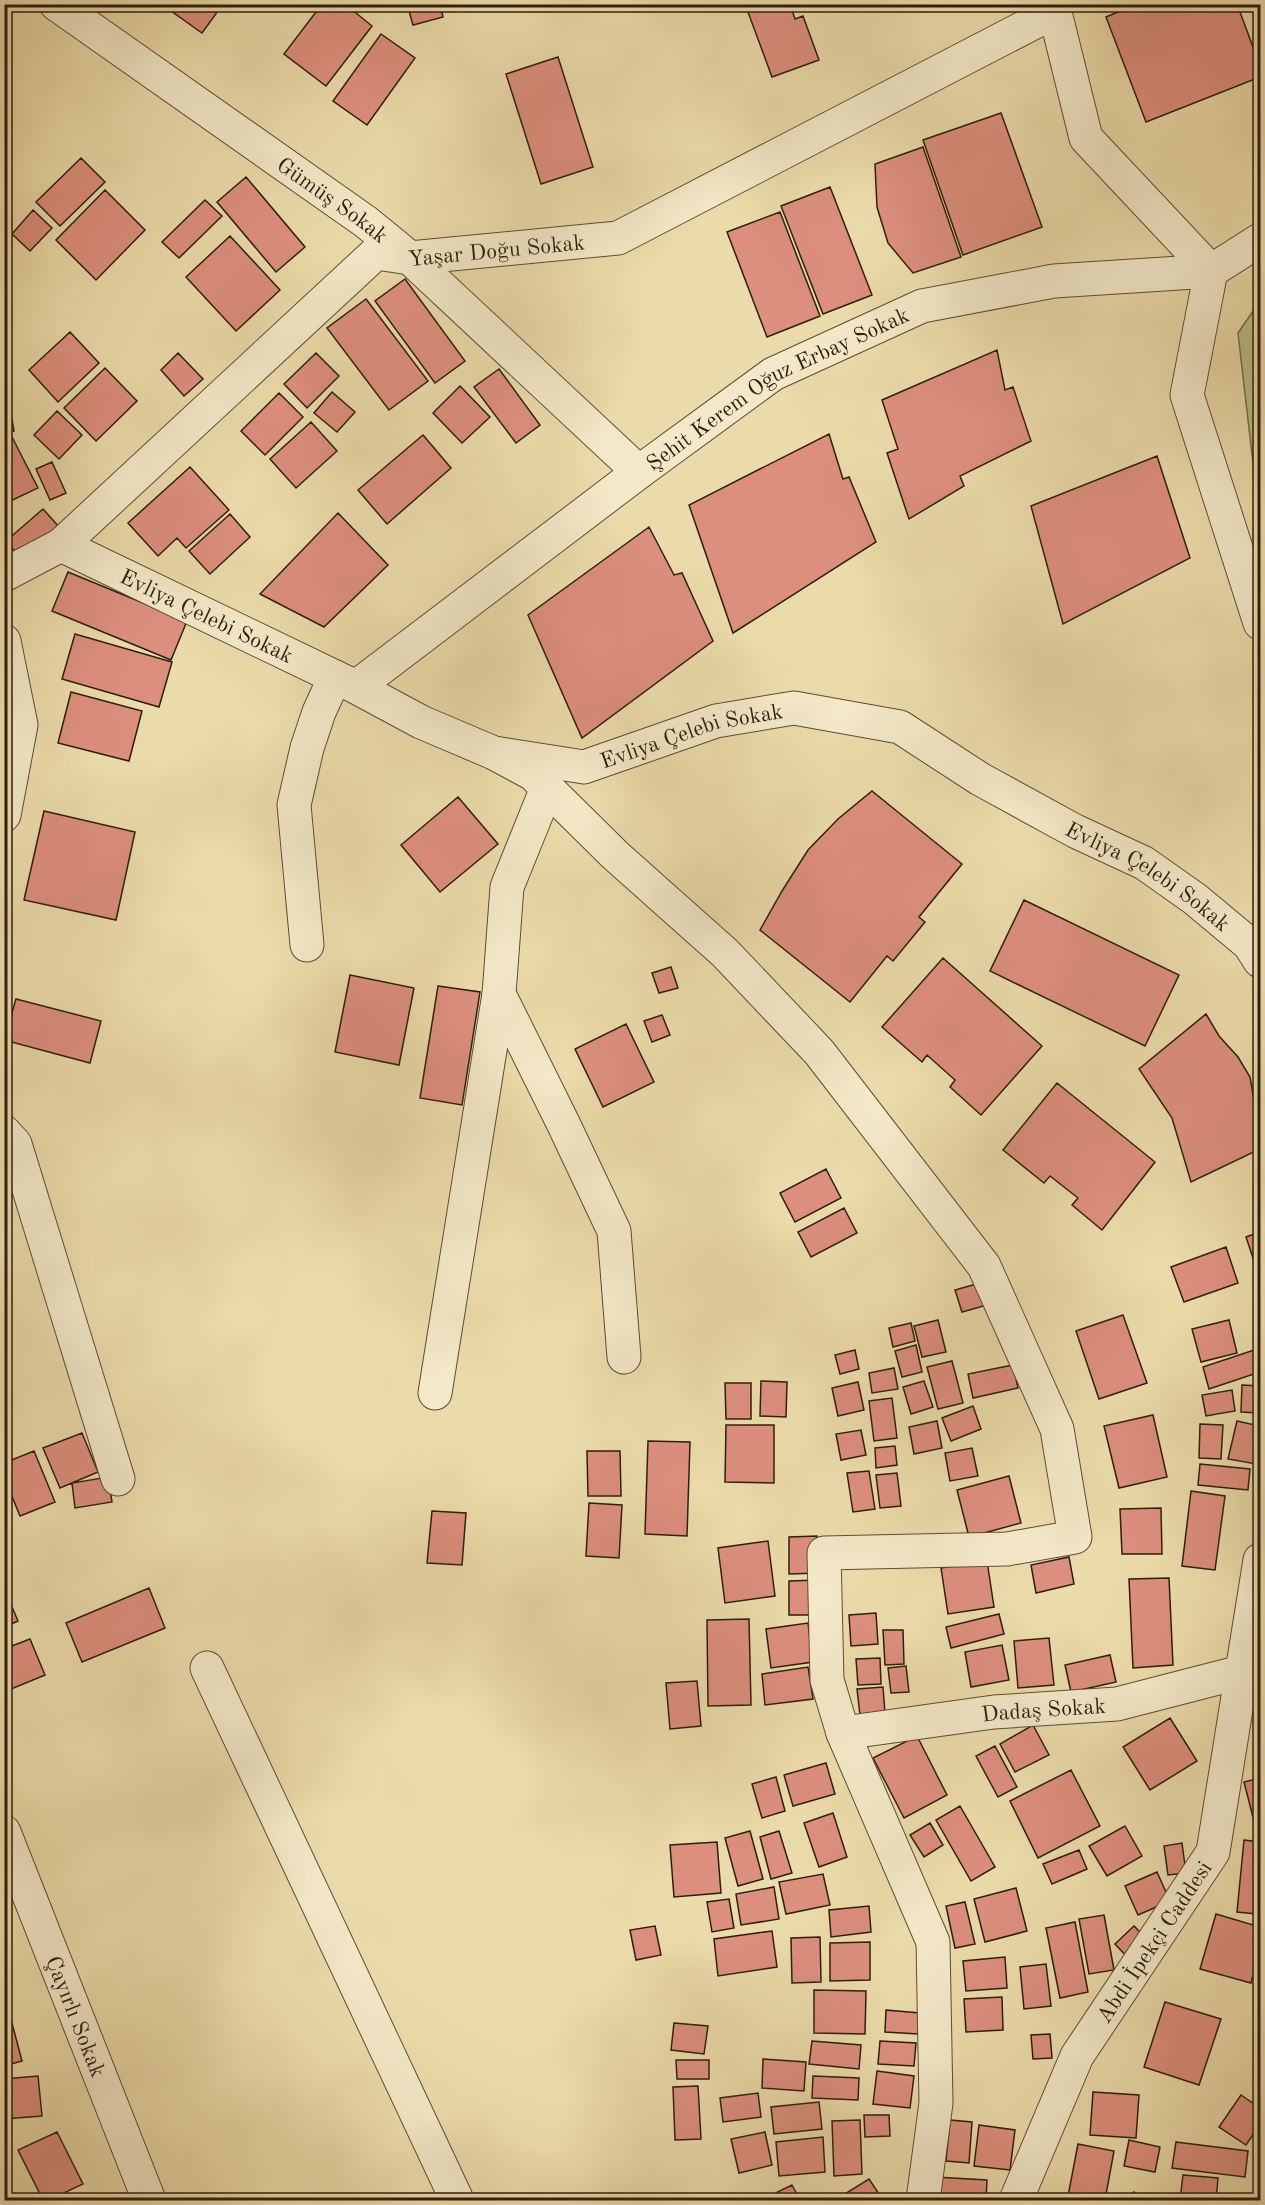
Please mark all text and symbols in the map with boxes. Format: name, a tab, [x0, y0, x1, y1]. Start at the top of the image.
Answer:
street label: Gümüş Sokak	[272, 154, 391, 248]
street label: Yaşar Doğu Sokak	[407, 232, 586, 271]
street label: Şehit Kerem Oğuz Erbay Sokak	[643, 304, 913, 476]
street label: Evliya Çelebi Sokak	[116, 566, 296, 668]
street label: Evliya Çelebi Sokak	[598, 701, 785, 773]
street label: Evliya Çelebi Sokak	[1061, 819, 1233, 936]
street label: Dadaş Sokak	[980, 1696, 1106, 1727]
street label: Abdi İpekçi Caddesi	[1093, 1858, 1217, 2027]
street label: Çayırlı Sokak	[41, 1953, 108, 2081]

